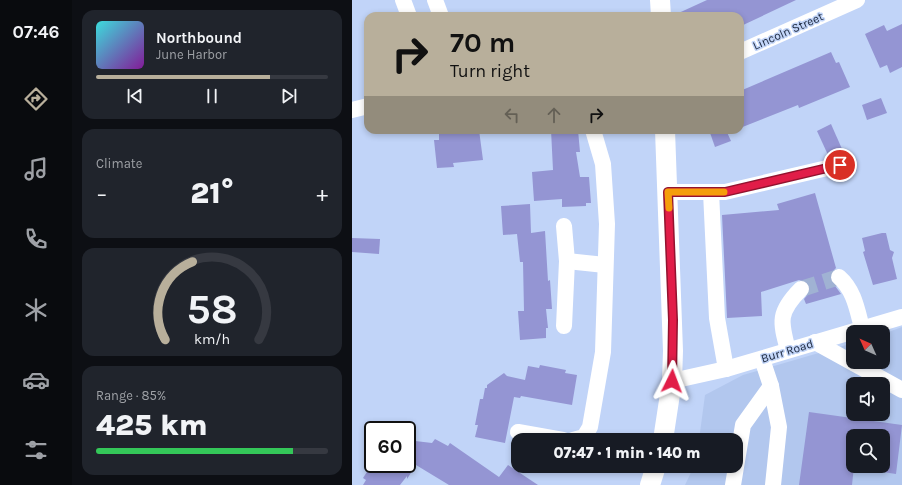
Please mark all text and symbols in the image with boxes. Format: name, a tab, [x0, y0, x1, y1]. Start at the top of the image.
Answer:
street label: Lincoln Street	[751, 9, 826, 53]
text: 07:46	[13, 21, 59, 43]
text: 70 m	[450, 26, 515, 59]
icon: right	[384, 28, 436, 80]
text: Northbound	[156, 29, 242, 47]
text: June Harbor	[156, 47, 227, 62]
text: Turn right	[450, 60, 530, 82]
icon: directions	[22, 85, 50, 113]
icon: previous	[124, 85, 146, 107]
icon: pause	[201, 85, 223, 107]
icon: next	[278, 85, 300, 107]
icon: left	[501, 104, 523, 126]
icon: ahead	[543, 104, 565, 126]
icon: right	[585, 104, 607, 126]
pin	[823, 148, 857, 182]
icon: arrive	[829, 154, 851, 176]
icon: music	[22, 155, 50, 183]
text: Climate	[96, 156, 142, 171]
text: 21°	[190, 175, 234, 211]
text: −	[96, 181, 108, 207]
text: +	[316, 181, 328, 207]
icon: phone	[22, 225, 50, 253]
text: 58	[186, 285, 238, 333]
icon: climate	[22, 296, 50, 324]
north arrow	[846, 325, 890, 369]
map controls	[846, 325, 890, 473]
text: km/h	[194, 330, 230, 347]
street label: Burr Road	[759, 336, 815, 366]
position arrow	[651, 360, 693, 402]
icon: car	[22, 366, 50, 394]
button: sound	[846, 377, 890, 421]
text: Range · 85%	[96, 388, 166, 403]
text: 425 km	[96, 407, 208, 443]
speed limit sign: 60	[364, 421, 416, 473]
button: search	[846, 429, 890, 473]
icon: filters	[22, 436, 50, 464]
text: 07:47 · 1 min · 140 m	[554, 444, 701, 462]

